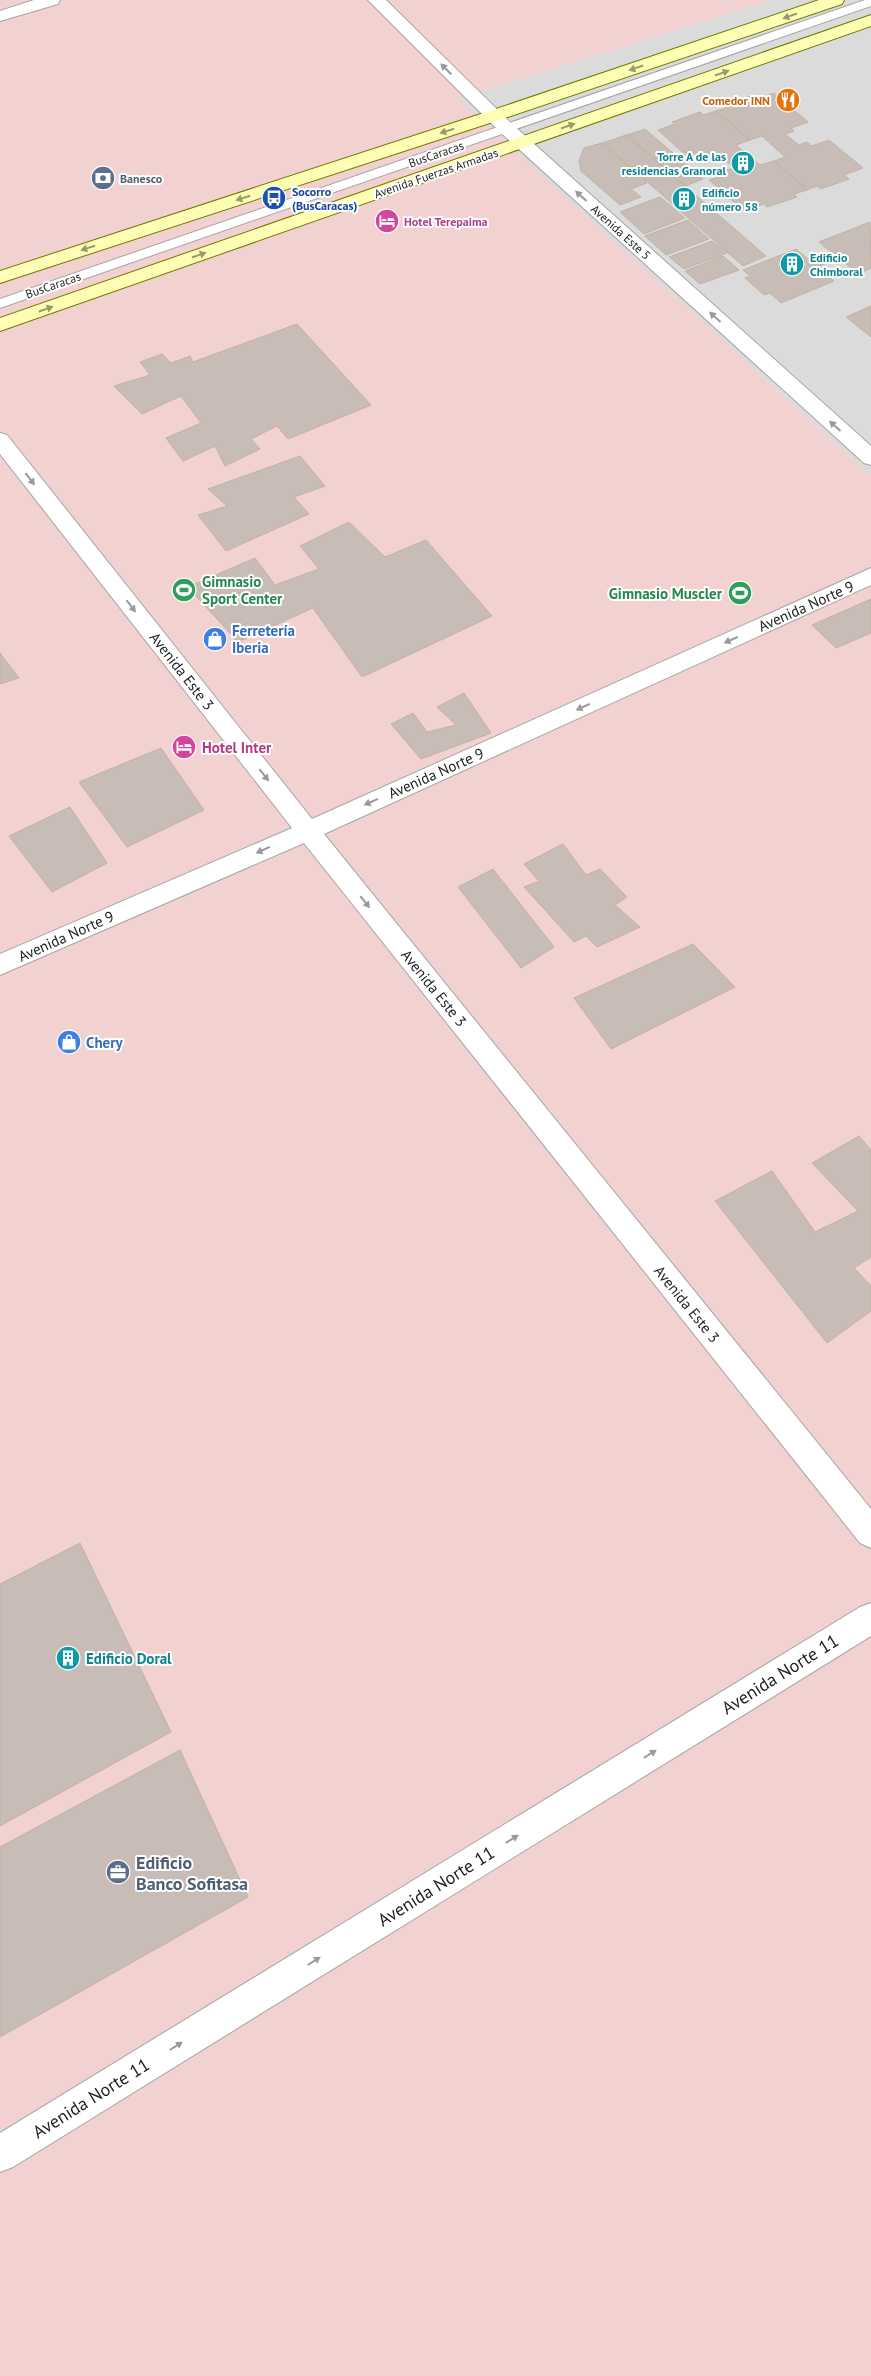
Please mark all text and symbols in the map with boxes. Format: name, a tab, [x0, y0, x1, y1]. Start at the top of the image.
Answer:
one-way arrow	[782, 12, 797, 20]
one-way arrow	[440, 63, 452, 75]
one-way arrow	[628, 64, 643, 72]
one-way arrow	[714, 69, 729, 76]
restaurant icon: Comedor INN	[775, 87, 801, 113]
place label: Comedor INN	[702, 93, 770, 108]
one-way arrow	[561, 122, 576, 130]
one-way arrow	[439, 127, 454, 135]
street label: BusCaracas	[406, 138, 466, 170]
street label: Avenida Fuerzas Armadas	[372, 145, 500, 201]
place label: Torre A de las residencias Granoral	[622, 149, 726, 178]
building icon: Torre A de las residencias Granoral	[730, 150, 756, 176]
bank icon: Banesco	[90, 165, 116, 191]
place label: Banesco	[120, 171, 163, 186]
place label: Socorro (BusCaracas)	[292, 184, 357, 213]
bus stop icon: Socorro (BusCaracas)	[261, 185, 287, 211]
place label: Edificio número 58	[702, 185, 758, 214]
building icon: Edificio número 58	[671, 186, 697, 212]
one-way arrow	[575, 190, 588, 201]
one-way arrow	[235, 194, 250, 202]
street label: Avenida Este 5	[588, 201, 654, 263]
hotel icon: Hotel Terepaima	[374, 208, 400, 234]
place label: Hotel Terepaima	[404, 214, 488, 229]
one-way arrow	[80, 244, 95, 252]
place label: Edificio Chimboral	[810, 250, 863, 279]
one-way arrow	[192, 251, 207, 259]
building icon: Edificio Chimboral	[779, 251, 805, 277]
street label: BusCaracas	[23, 269, 83, 301]
one-way arrow	[39, 305, 54, 313]
one-way arrow	[708, 311, 721, 322]
one-way arrow	[829, 420, 841, 432]
one-way arrow	[25, 472, 36, 485]
place label: Gimnasio Sport Center	[202, 572, 283, 608]
street label: Avenida Norte 9	[755, 576, 857, 636]
sports icon: Gimnasio Sport Center	[171, 577, 197, 603]
sports icon: Gimnasio Muscler	[727, 580, 753, 606]
place label: Gimnasio Muscler	[609, 584, 723, 603]
one-way arrow	[125, 599, 136, 612]
place label: Ferretería Iberia	[232, 621, 295, 657]
shop icon: Ferretería Iberia	[202, 626, 228, 652]
street label: Avenida Este 3	[146, 628, 218, 714]
one-way arrow	[724, 636, 738, 644]
one-way arrow	[576, 703, 590, 711]
hotel icon: Hotel Inter	[171, 734, 197, 760]
place label: Hotel Inter	[202, 738, 272, 757]
street label: Avenida Norte 9	[385, 743, 487, 803]
one-way arrow	[259, 768, 269, 782]
one-way arrow	[364, 799, 378, 807]
one-way arrow	[255, 846, 270, 854]
one-way arrow	[360, 895, 371, 908]
street label: Avenida Norte 9	[15, 906, 117, 966]
street label: Avenida Este 3	[397, 946, 471, 1030]
shop icon: Chery	[56, 1029, 82, 1055]
place label: Chery	[86, 1033, 123, 1052]
street label: Avenida Este 3	[650, 1262, 724, 1346]
street label: Avenida Norte 11	[717, 1629, 843, 1719]
building icon: Edificio Doral	[55, 1645, 81, 1671]
place label: Edificio Doral	[86, 1649, 172, 1668]
one-way arrow	[644, 1749, 657, 1758]
one-way arrow	[505, 1834, 519, 1844]
street label: Avenida Norte 11	[373, 1841, 499, 1931]
place label: Edificio Banco Sofitasa	[136, 1851, 248, 1895]
office icon: Edificio Banco Sofitasa	[105, 1859, 131, 1885]
one-way arrow	[307, 1956, 321, 1965]
one-way arrow	[169, 2041, 182, 2051]
street label: Avenida Norte 11	[28, 2053, 154, 2143]

